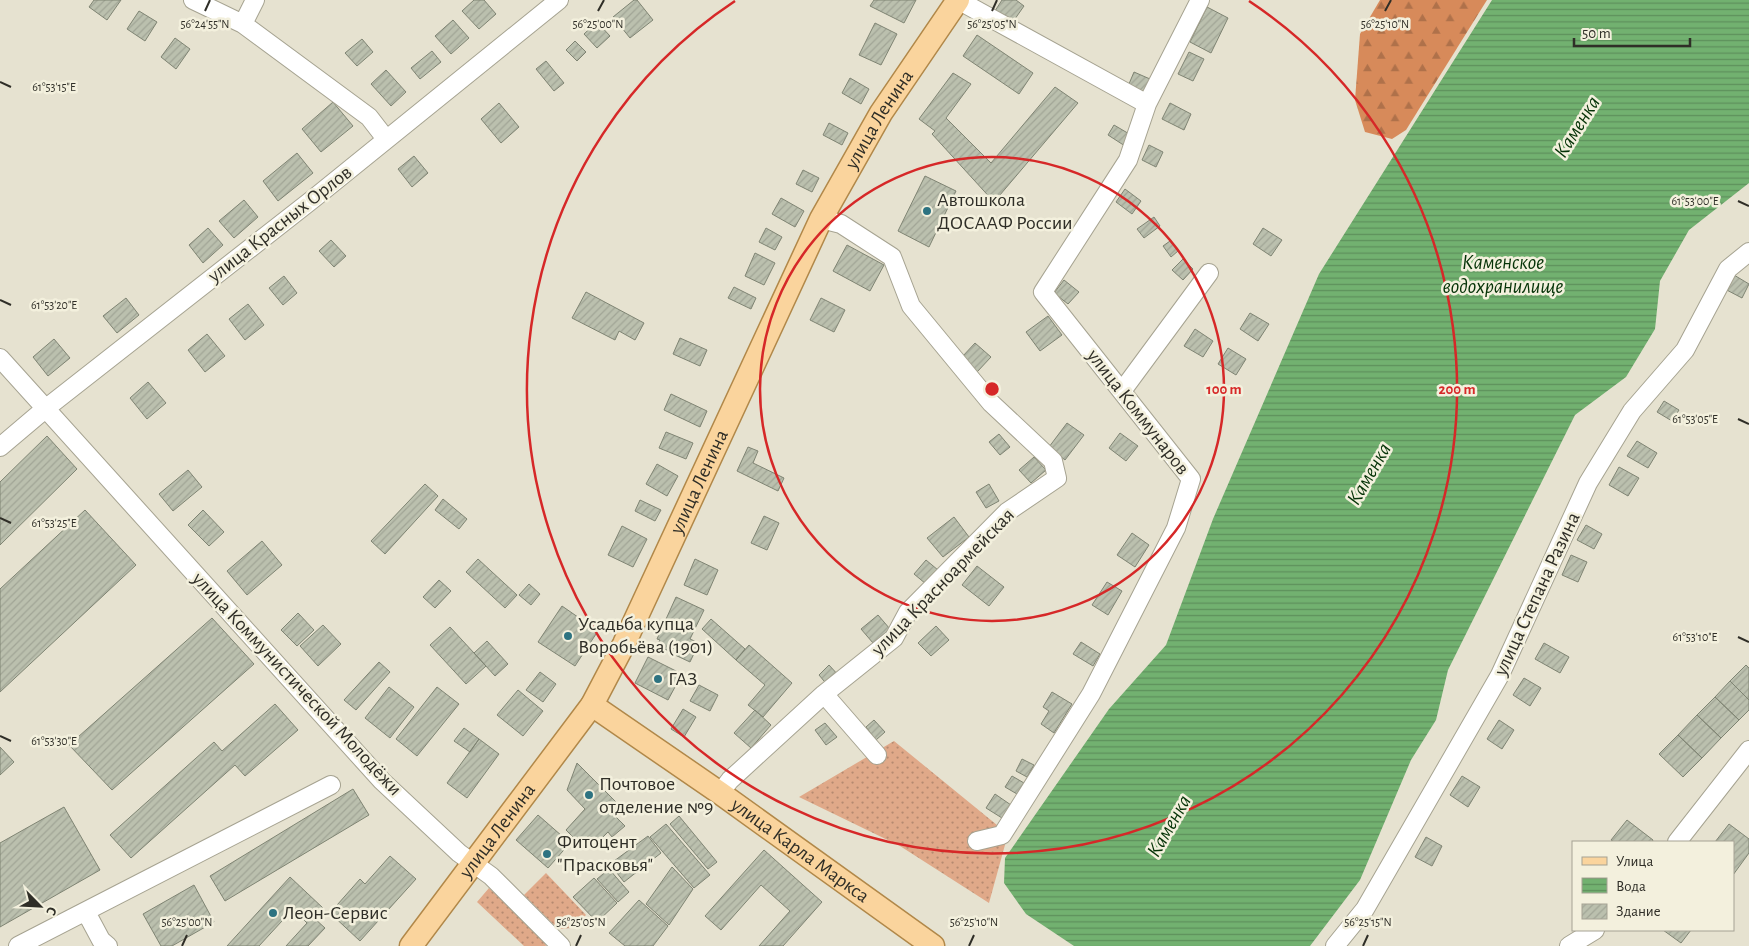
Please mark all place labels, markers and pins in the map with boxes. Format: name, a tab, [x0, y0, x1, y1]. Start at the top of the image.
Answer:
place label: Автошкола ДОСААФ России	[937, 190, 1073, 233]
marker: Автошкола ДОСААФ России	[921, 205, 933, 217]
centre of rings	[983, 380, 1001, 398]
place label: Усадьба купца Воробьёва (1901)	[578, 614, 713, 657]
marker: Усадьба купца Воробьёва (1901)	[562, 630, 574, 642]
place label: ГАЗ	[668, 669, 697, 689]
marker: ГАЗ	[652, 673, 664, 685]
place label: Почтовое отделение №9	[599, 774, 713, 817]
marker: Почтовое отделение №9	[583, 789, 595, 801]
place label: Фитоцент "Прасковья"	[557, 832, 653, 875]
marker: Фитоцент "Прасковья"	[541, 848, 553, 860]
place label: Леон-Сервис	[283, 903, 388, 923]
marker: Леон-Сервис	[267, 907, 279, 919]

